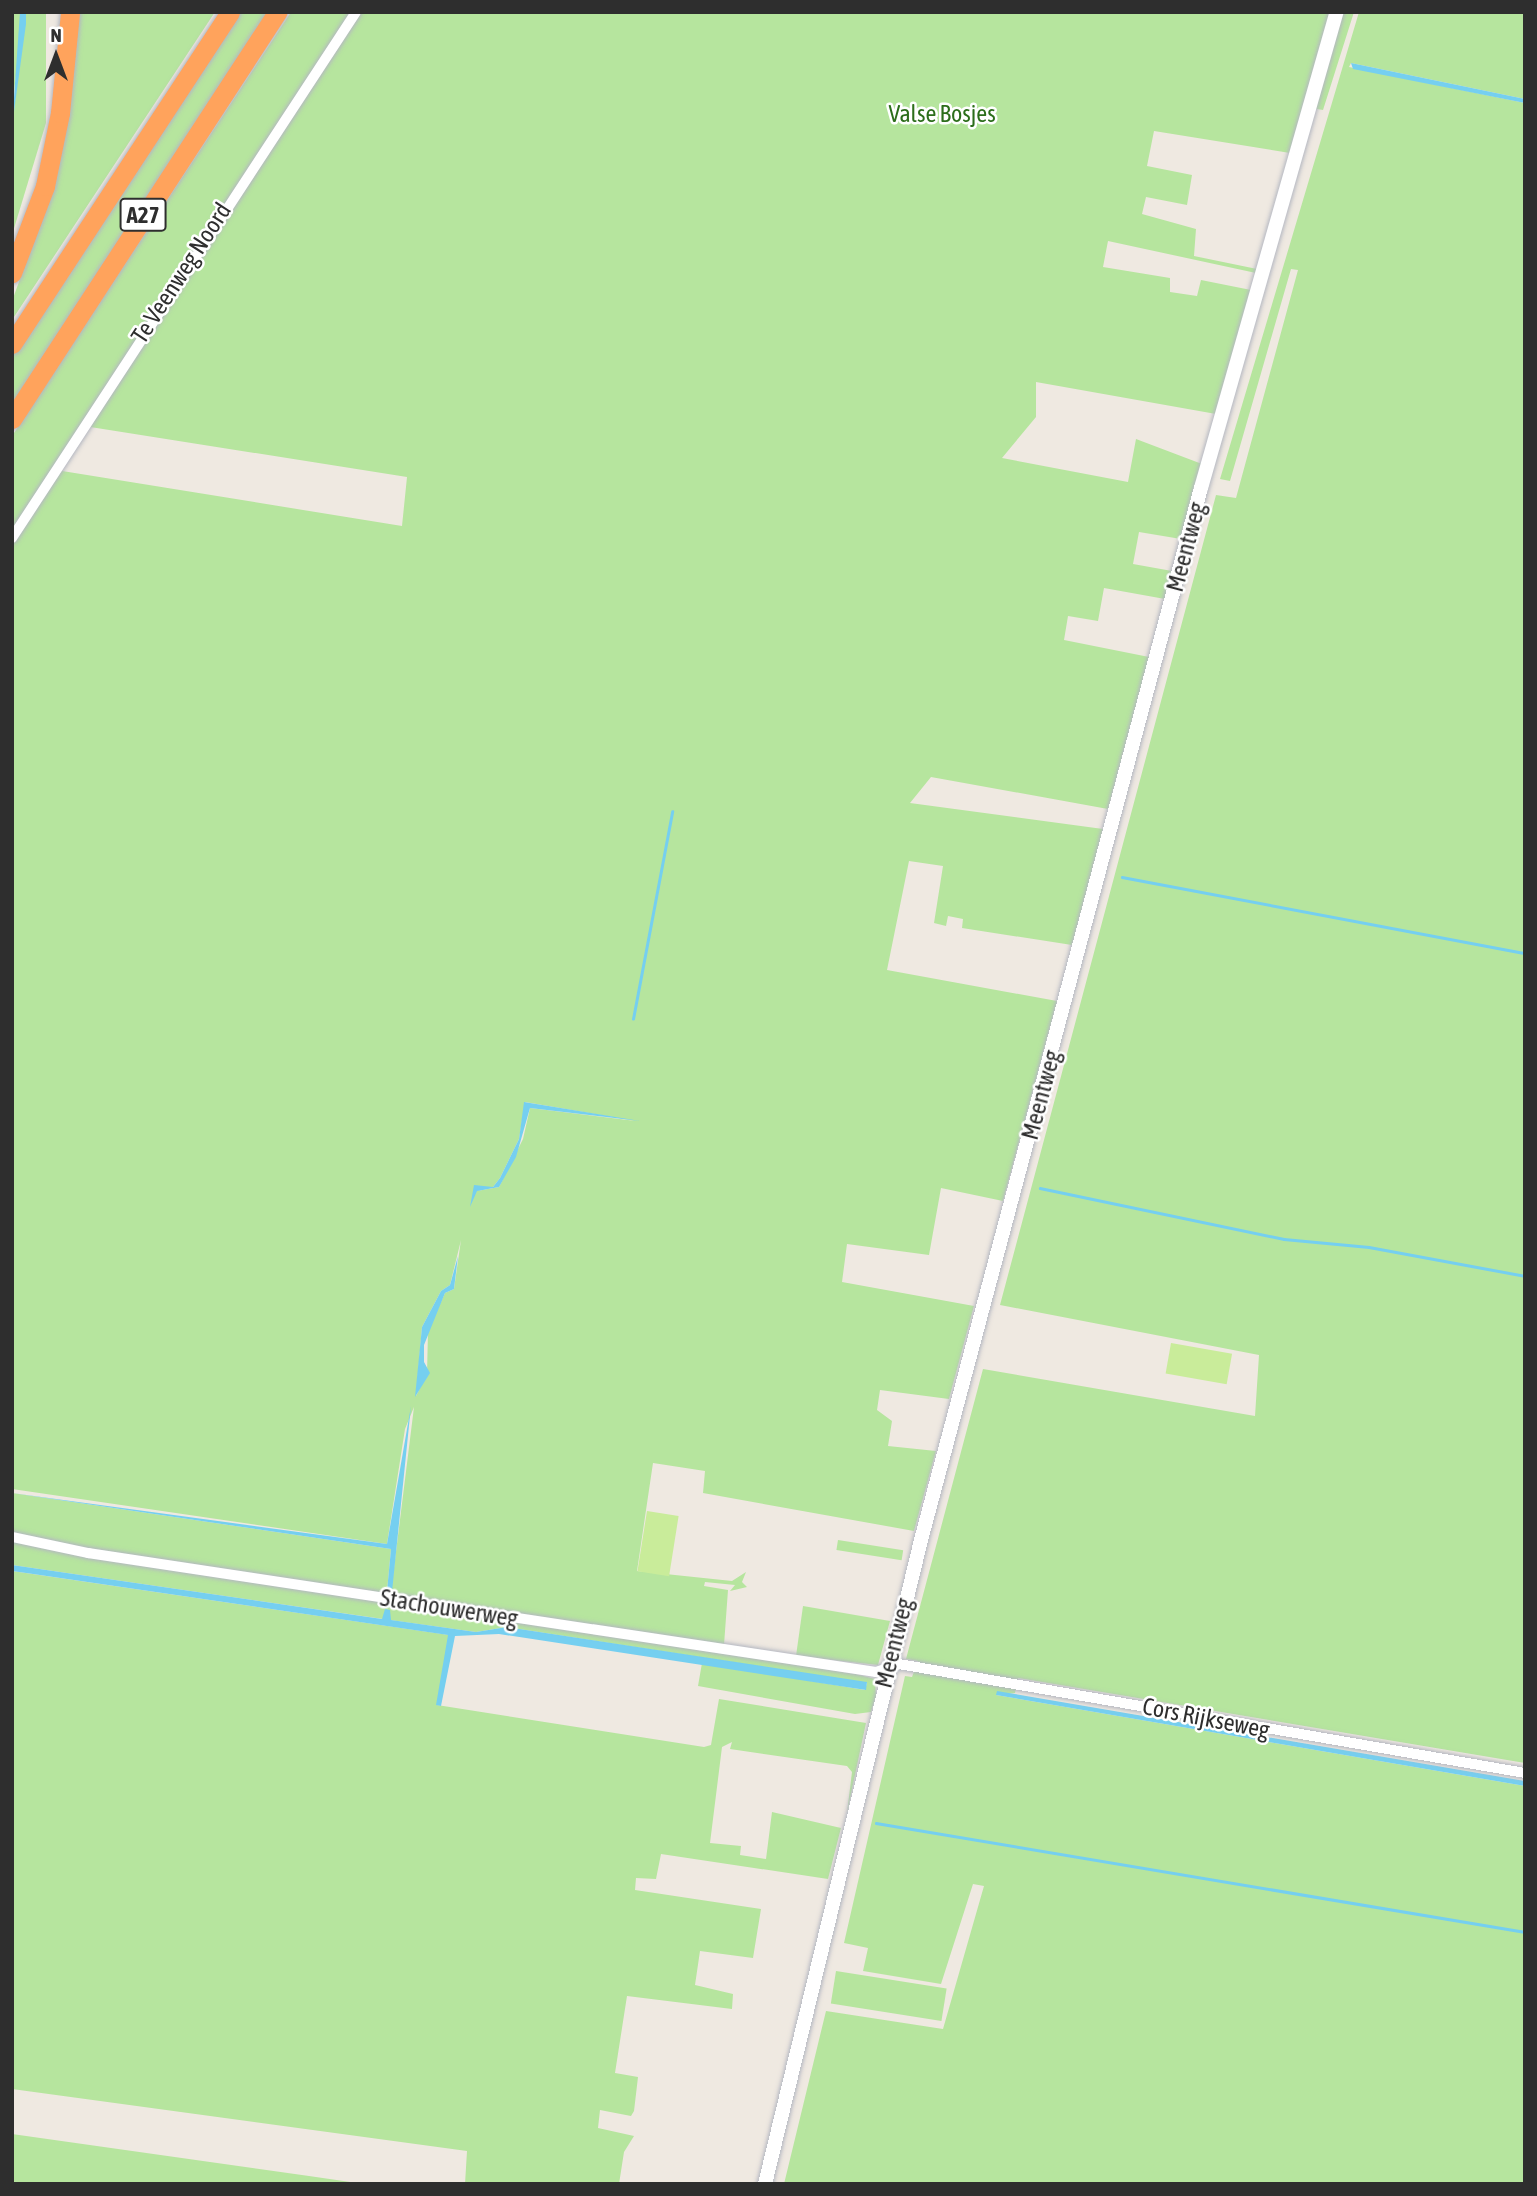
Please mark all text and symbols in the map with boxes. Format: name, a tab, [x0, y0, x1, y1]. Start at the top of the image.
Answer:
north arrow	[21, 21, 91, 91]
text: N	[50, 24, 62, 46]
park label: Valse Bosjes	[888, 100, 996, 128]
road number: A27	[118, 196, 168, 234]
street label: Te Veenweg Noord	[125, 197, 237, 349]
street label: Meentweg	[1160, 499, 1212, 595]
street label: Meentweg	[1015, 1047, 1067, 1143]
street label: Stachouwerweg	[378, 1583, 520, 1633]
street label: Meentweg	[869, 1595, 919, 1691]
street label: Cors Rijkseweg	[1140, 1692, 1272, 1744]

